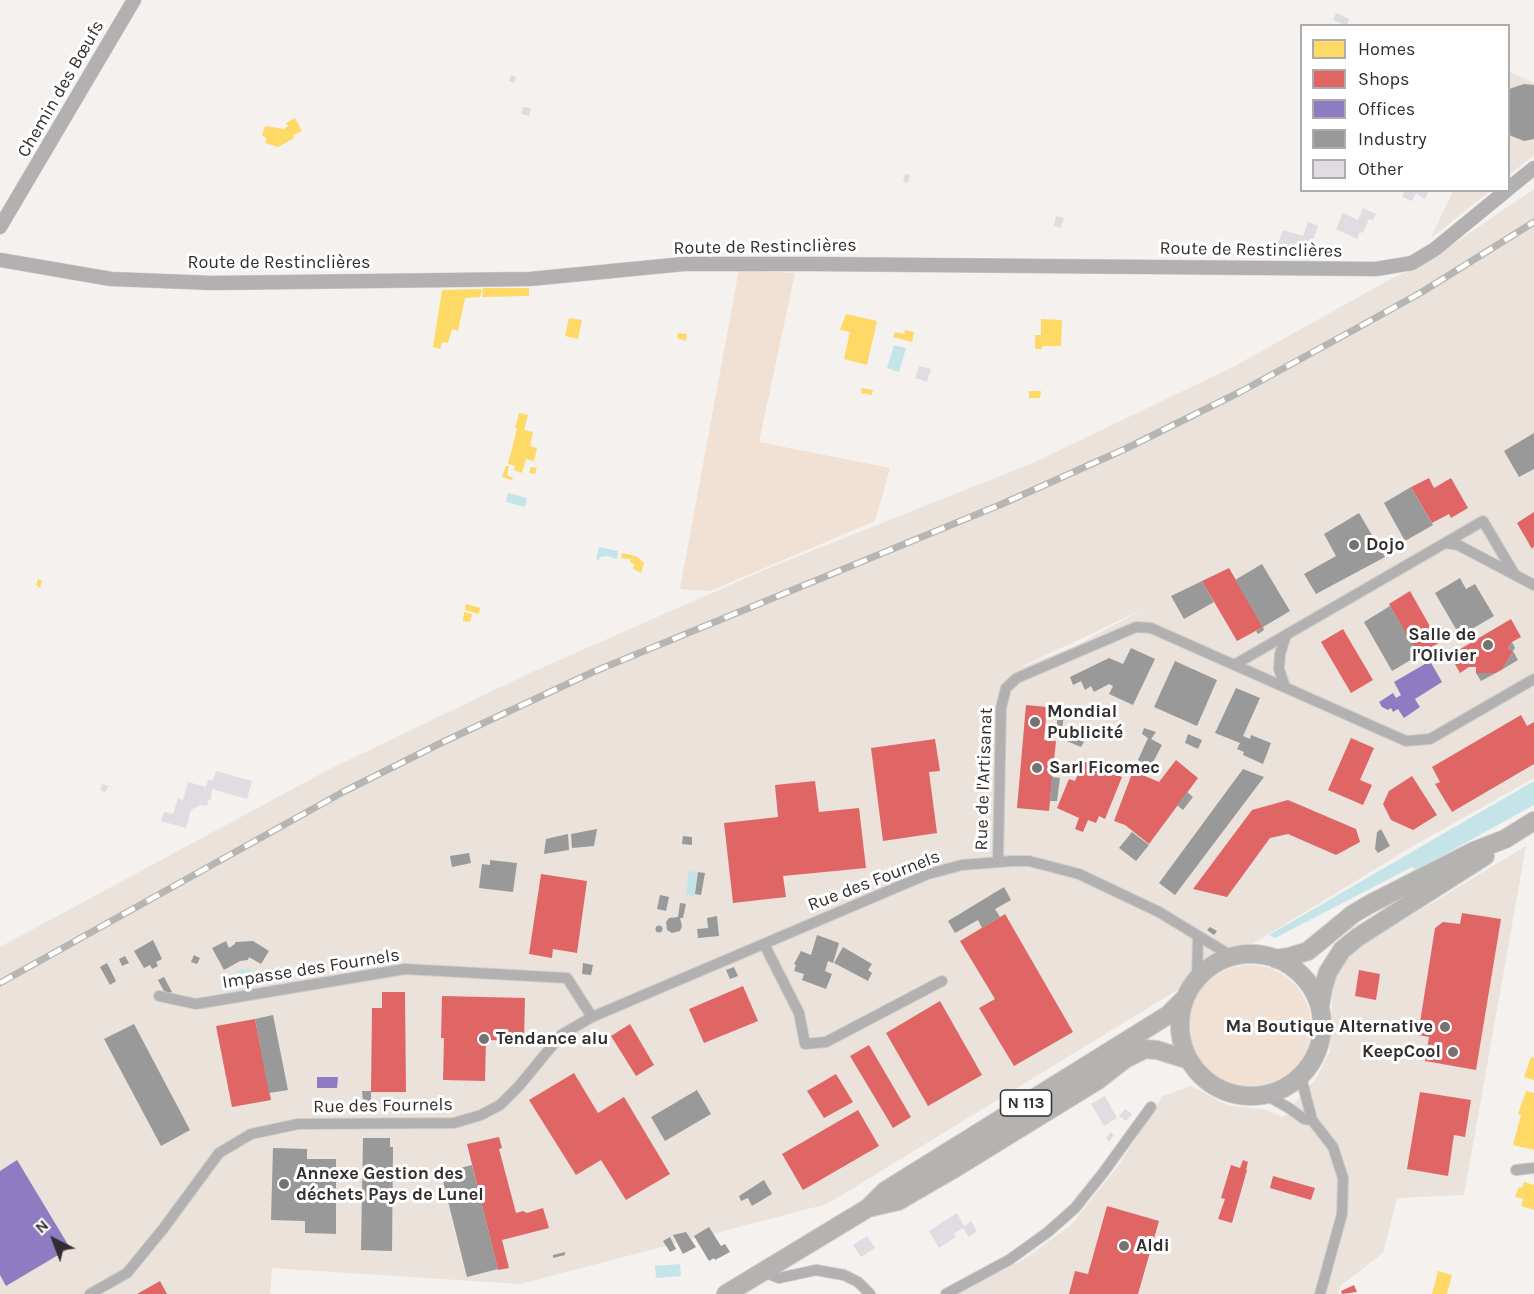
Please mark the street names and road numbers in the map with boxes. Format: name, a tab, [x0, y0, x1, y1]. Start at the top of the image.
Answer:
street label: Chemin des Bœufs	[13, 17, 109, 161]
street label: Route de Restinclières	[673, 235, 857, 259]
street label: Route de Restinclières	[1159, 238, 1343, 262]
street label: Route de Restinclières	[187, 252, 371, 274]
street label: Rue de l'Artisanat	[971, 707, 997, 851]
street label: Rue des Fournels	[805, 846, 943, 916]
street label: Impasse des Fournels	[221, 944, 401, 994]
road number: N 113	[1000, 1090, 1052, 1116]
street label: Rue des Fournels	[313, 1094, 453, 1118]

